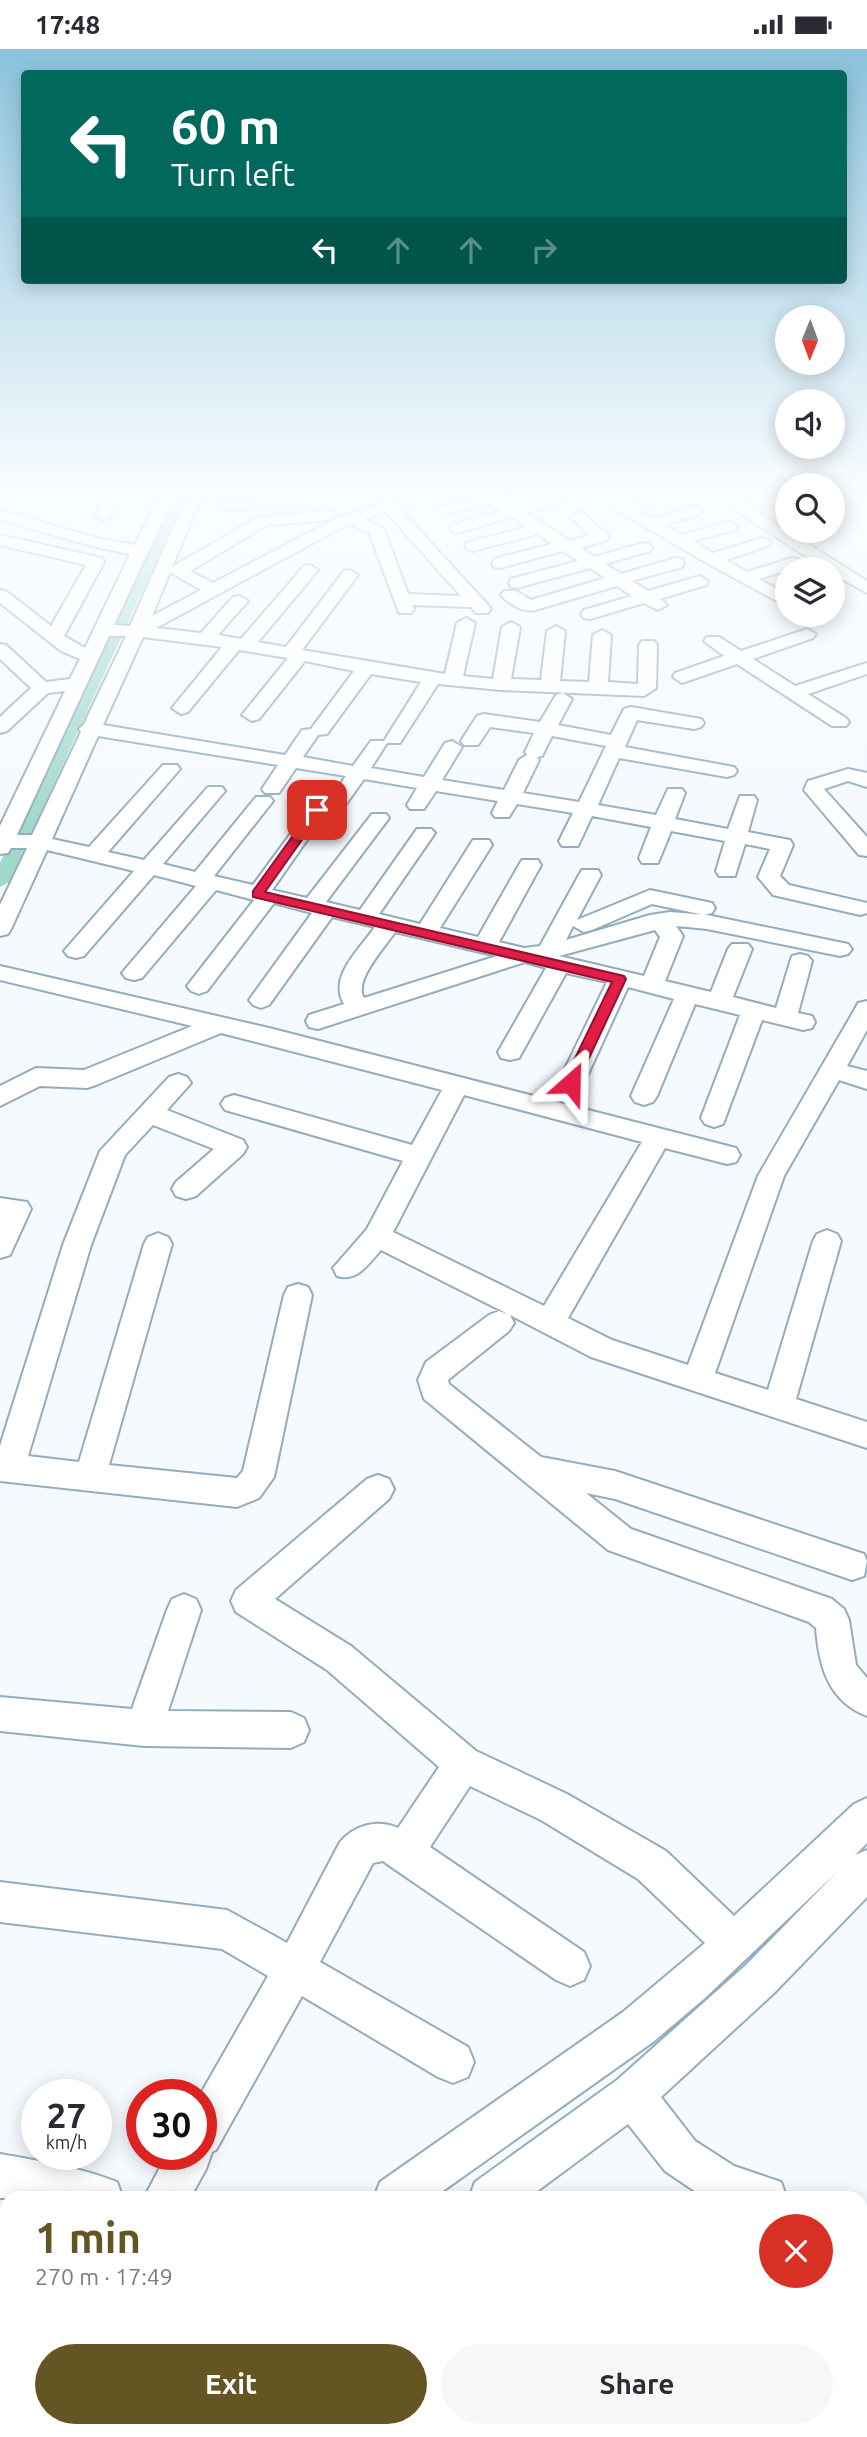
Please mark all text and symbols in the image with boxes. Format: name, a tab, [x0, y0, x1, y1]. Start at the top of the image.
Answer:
text: 17:48	[35, 10, 100, 39]
icon: left	[56, 98, 147, 189]
text: 60 m	[171, 98, 280, 153]
text: Turn left	[171, 156, 295, 192]
icon: left	[306, 231, 344, 269]
icon: ahead	[379, 231, 417, 269]
icon: ahead	[452, 231, 490, 269]
icon: right	[525, 231, 563, 269]
north arrow	[775, 305, 845, 375]
map controls	[775, 305, 845, 627]
button: sound	[775, 389, 845, 459]
button: search	[775, 473, 845, 543]
button: layers	[775, 557, 845, 627]
pin	[287, 780, 347, 840]
icon: arrive	[298, 791, 336, 829]
position arrow	[534, 1046, 608, 1120]
speed limit sign: 30	[126, 2079, 217, 2170]
text: 27	[47, 2095, 86, 2135]
text: km/h	[46, 2132, 87, 2152]
text: 1 min	[35, 2214, 141, 2261]
button: close	[759, 2214, 833, 2288]
text: 270 m · 17:49	[35, 2264, 173, 2289]
button: Exit	[35, 2344, 427, 2424]
button: Share	[441, 2344, 833, 2424]

